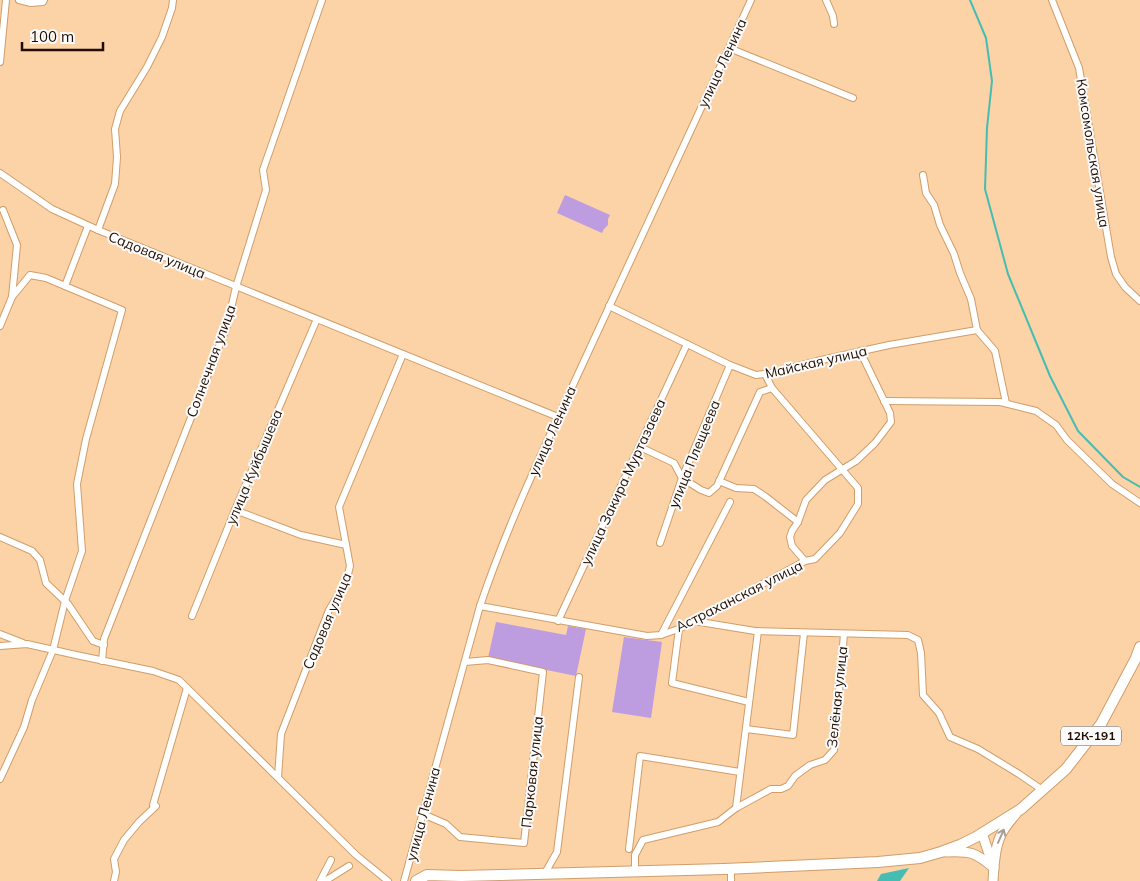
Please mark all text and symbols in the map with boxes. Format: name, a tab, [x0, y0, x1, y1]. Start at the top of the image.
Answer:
street label: улица Ленина	[693, 15, 751, 111]
scale bar	[22, 20, 104, 52]
text: 100 m	[30, 27, 74, 46]
street label: Комсомольская улица	[1072, 77, 1114, 229]
street label: Садовая улица	[106, 227, 208, 283]
street label: Солнечная улица	[182, 302, 240, 420]
street label: Майская улица	[763, 342, 869, 382]
street label: улица Ленина	[524, 383, 580, 479]
street label: улица Закира Муртазаева	[576, 396, 670, 568]
street label: улица Плещеева	[664, 397, 724, 511]
street label: улица Куйбышева	[222, 407, 286, 527]
street label: Астраханская улица	[672, 556, 806, 636]
street label: Садовая улица	[299, 570, 355, 672]
street label: Зелёная улица	[823, 645, 851, 749]
street label: Парковая улица	[517, 715, 547, 829]
road number: 12К-191	[1061, 726, 1121, 746]
street label: улица Ленина	[402, 765, 444, 863]
one-way arrow	[997, 829, 1007, 844]

